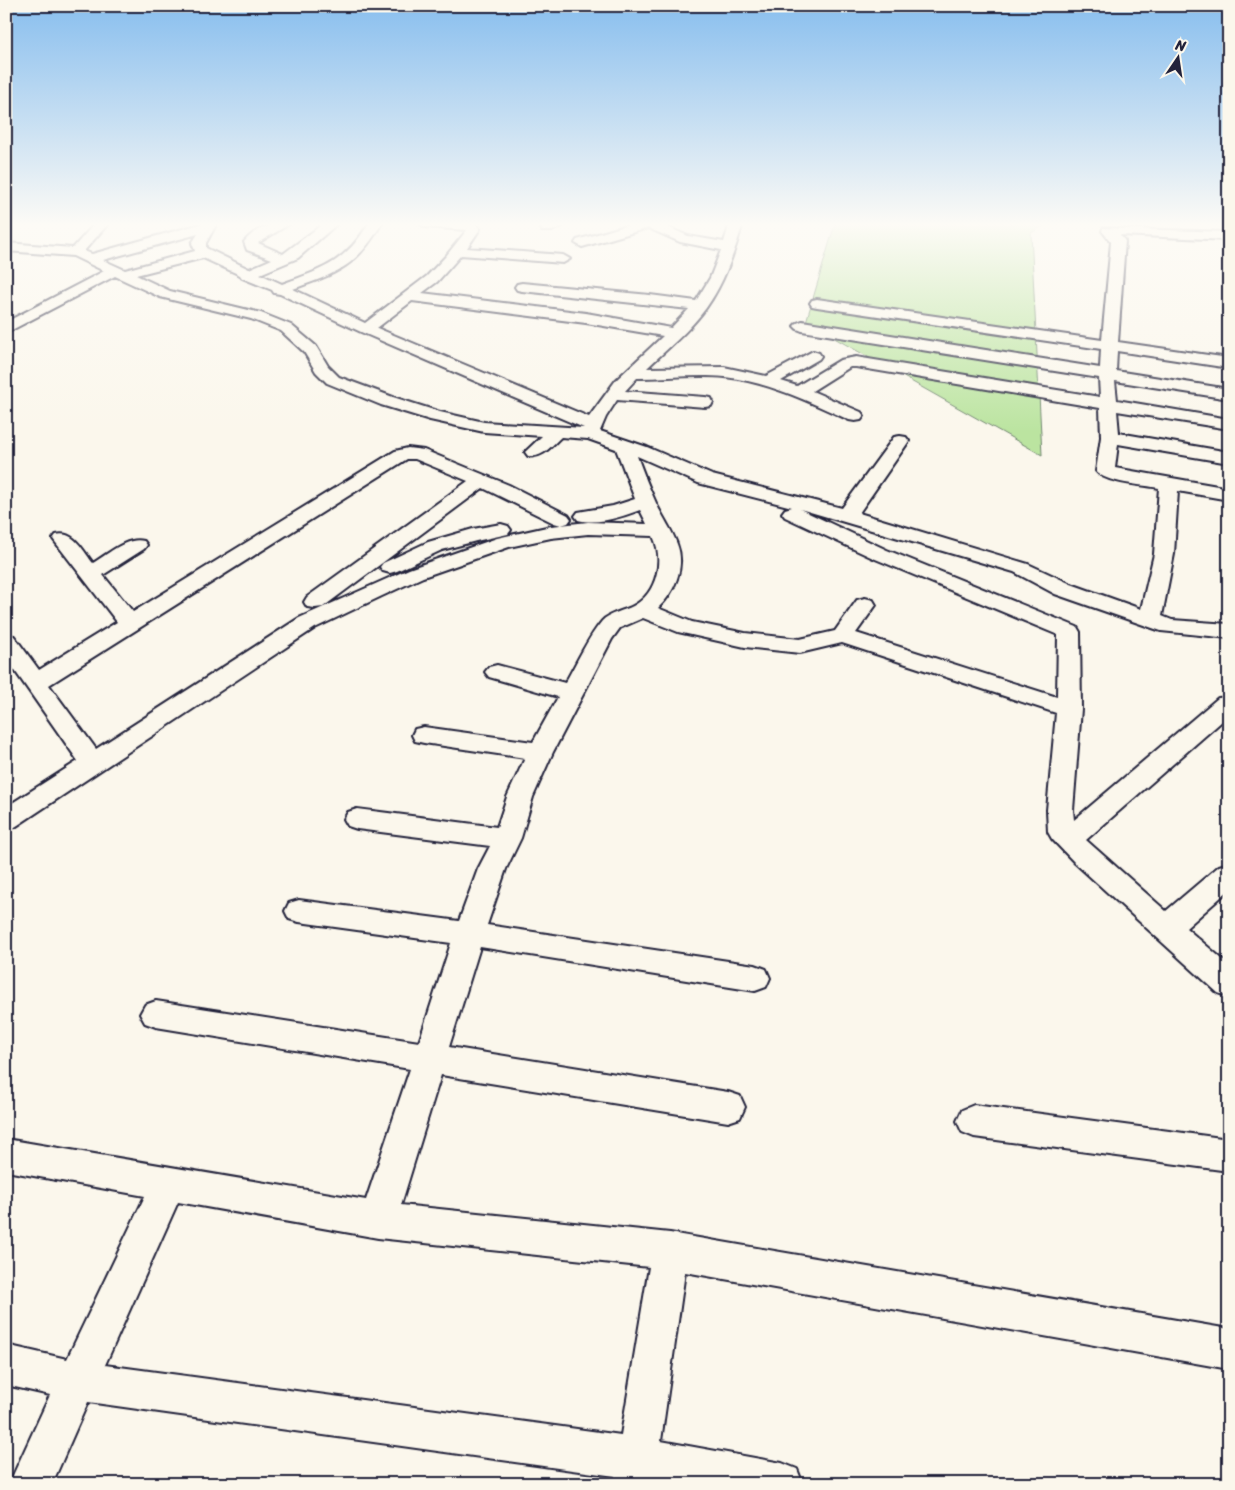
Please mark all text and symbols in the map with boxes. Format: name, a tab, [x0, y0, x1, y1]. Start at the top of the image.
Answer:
north arrow	[1152, 32, 1202, 82]
text: N	[1172, 32, 1189, 59]

